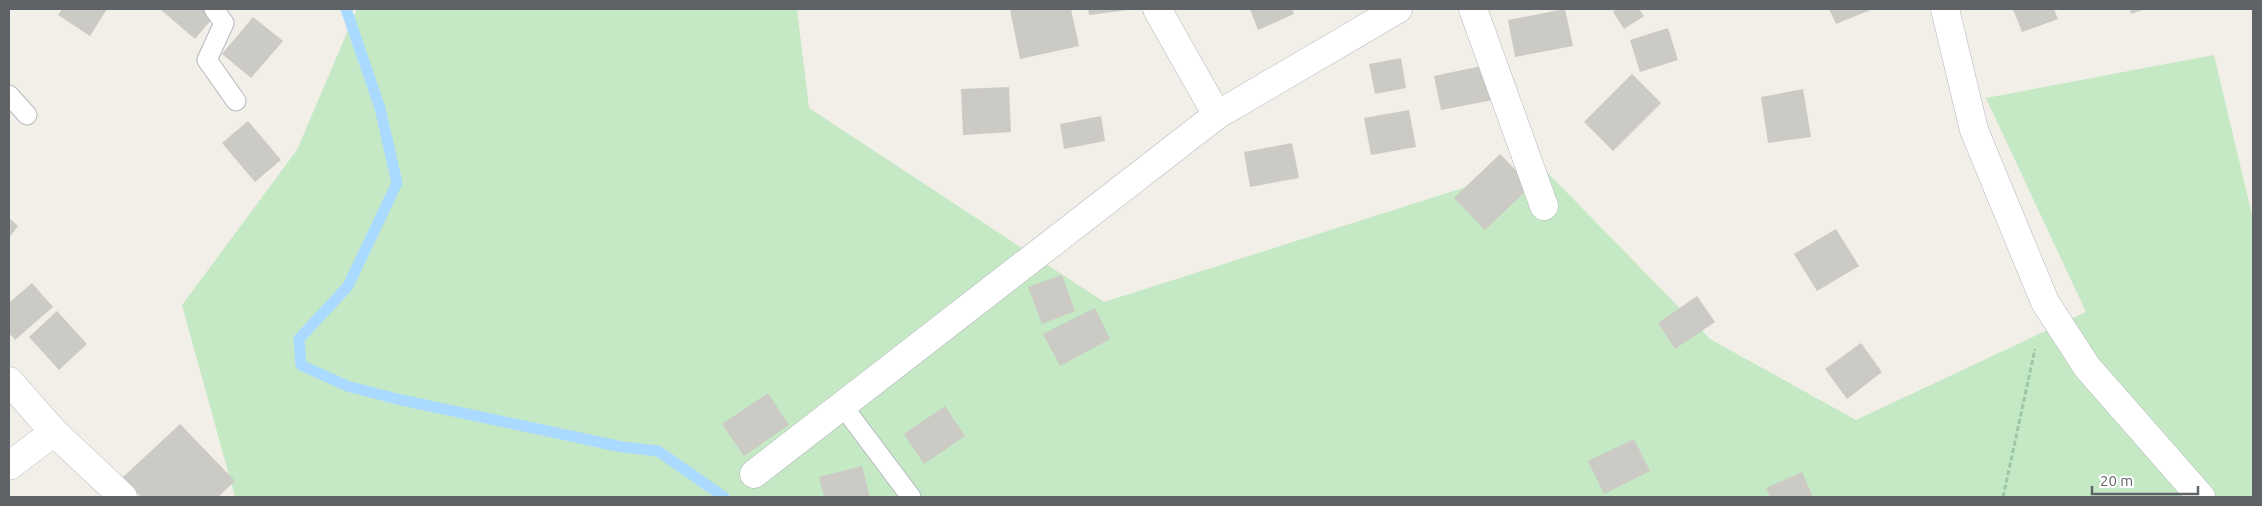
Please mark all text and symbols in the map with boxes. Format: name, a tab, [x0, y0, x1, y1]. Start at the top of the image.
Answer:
scale bar	[2092, 464, 2198, 496]
text: 20 m	[2100, 472, 2133, 489]

